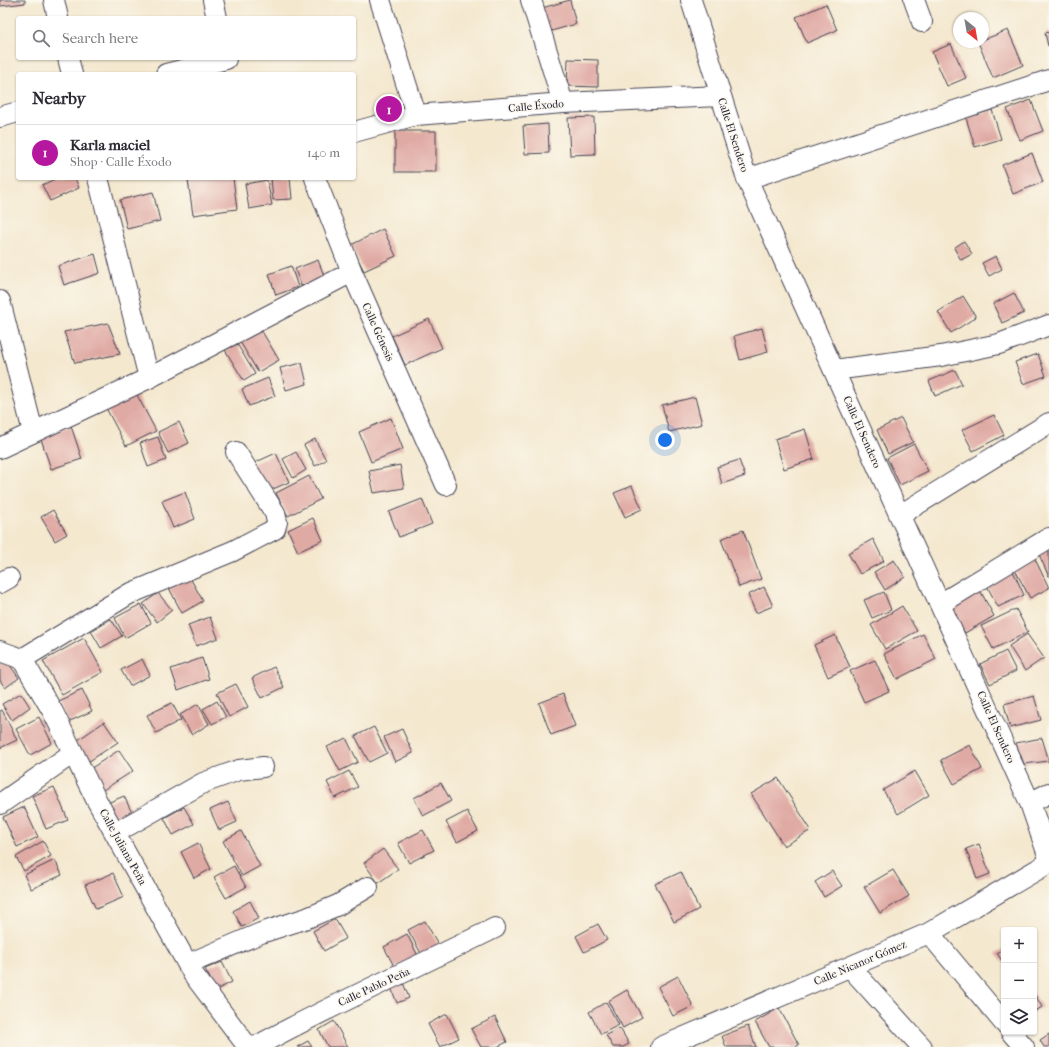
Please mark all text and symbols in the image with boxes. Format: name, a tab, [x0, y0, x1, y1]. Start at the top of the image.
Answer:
north arrow	[953, 12, 989, 48]
search box	[16, 16, 356, 60]
icon: search	[30, 27, 52, 49]
text: Search here	[62, 29, 138, 47]
text: Nearby	[32, 88, 86, 108]
pin: 1	[376, 94, 402, 124]
street label: Calle El Sendero	[715, 96, 751, 174]
street label: Calle Éxodo	[508, 97, 565, 115]
text: Karla maciel	[70, 136, 150, 154]
text: 1	[43, 145, 47, 160]
text: 140 m	[307, 145, 340, 160]
text: Shop · Calle Éxodo	[70, 154, 172, 169]
street label: Calle Génesis	[359, 301, 397, 363]
street label: Calle El Sendero	[840, 394, 884, 470]
your location	[655, 430, 675, 450]
street label: Calle El Sendero	[974, 689, 1018, 765]
street label: Calle Juliana Peña	[97, 807, 150, 888]
map controls	[1001, 927, 1037, 1035]
button: +	[1001, 927, 1037, 963]
street label: Calle Nicanor Gómez	[812, 938, 908, 988]
button: −	[1001, 963, 1037, 999]
street label: Calle Pablo Peña	[336, 964, 413, 1009]
button: layers	[1001, 999, 1037, 1035]

